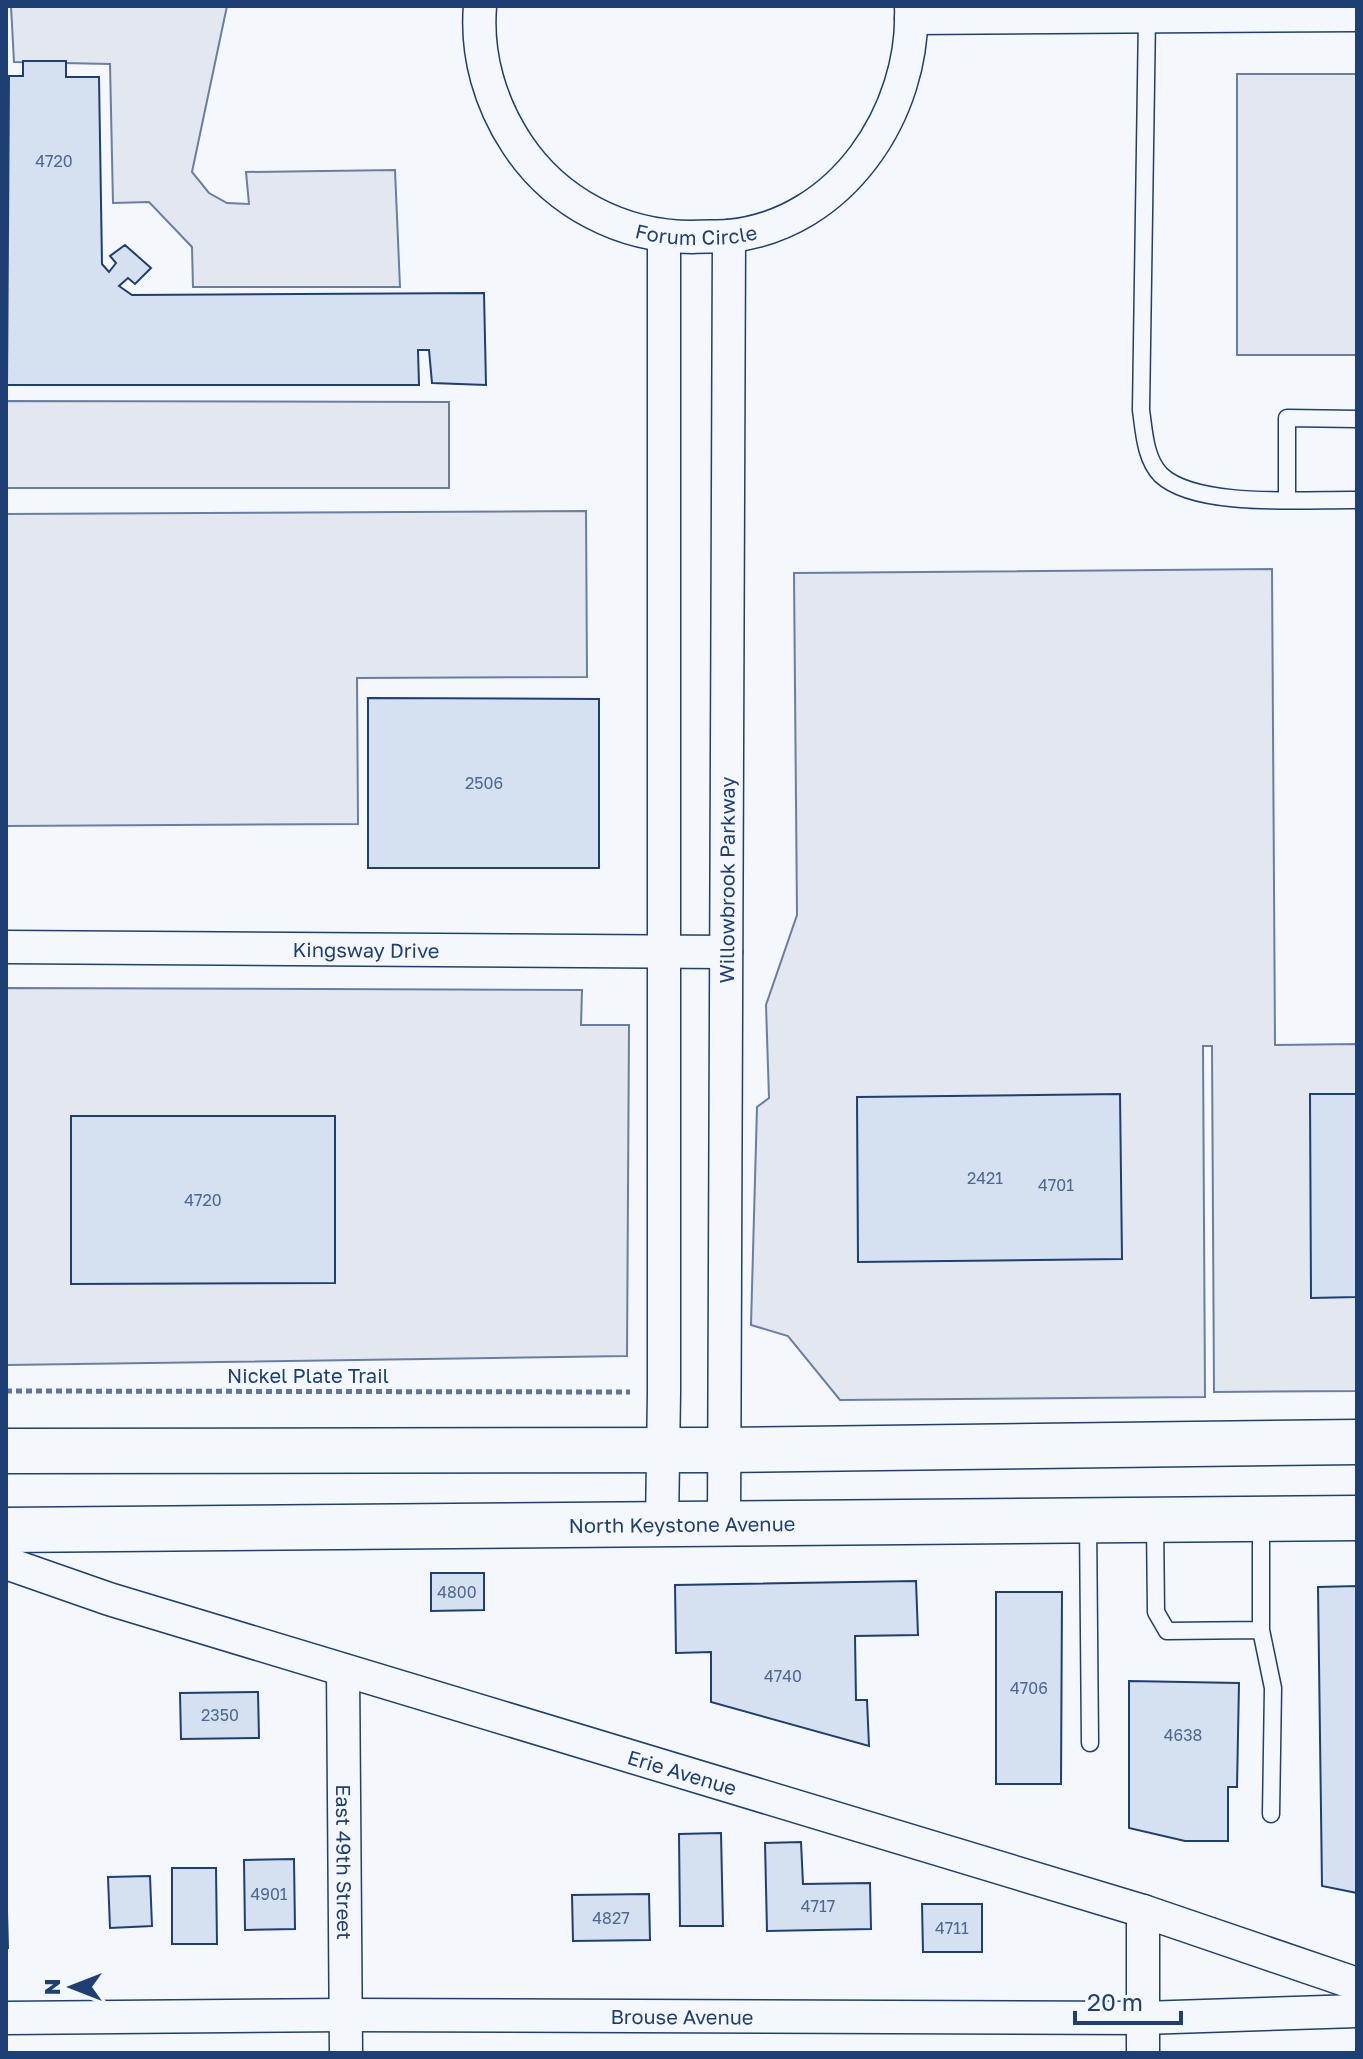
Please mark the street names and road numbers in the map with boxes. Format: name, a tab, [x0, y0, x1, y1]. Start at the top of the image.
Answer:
street label: Forum Circle	[633, 218, 759, 249]
street label: Willowbrook Parkway	[714, 777, 739, 983]
street label: Kingsway Drive	[292, 937, 440, 962]
street label: Nickel Plate Trail	[227, 1363, 389, 1387]
street label: North Keystone Avenue	[569, 1511, 795, 1537]
street label: Erie Avenue	[625, 1744, 740, 1800]
street label: East 49th Street	[332, 1784, 357, 1940]
street label: Brouse Avenue	[610, 2004, 754, 2029]

